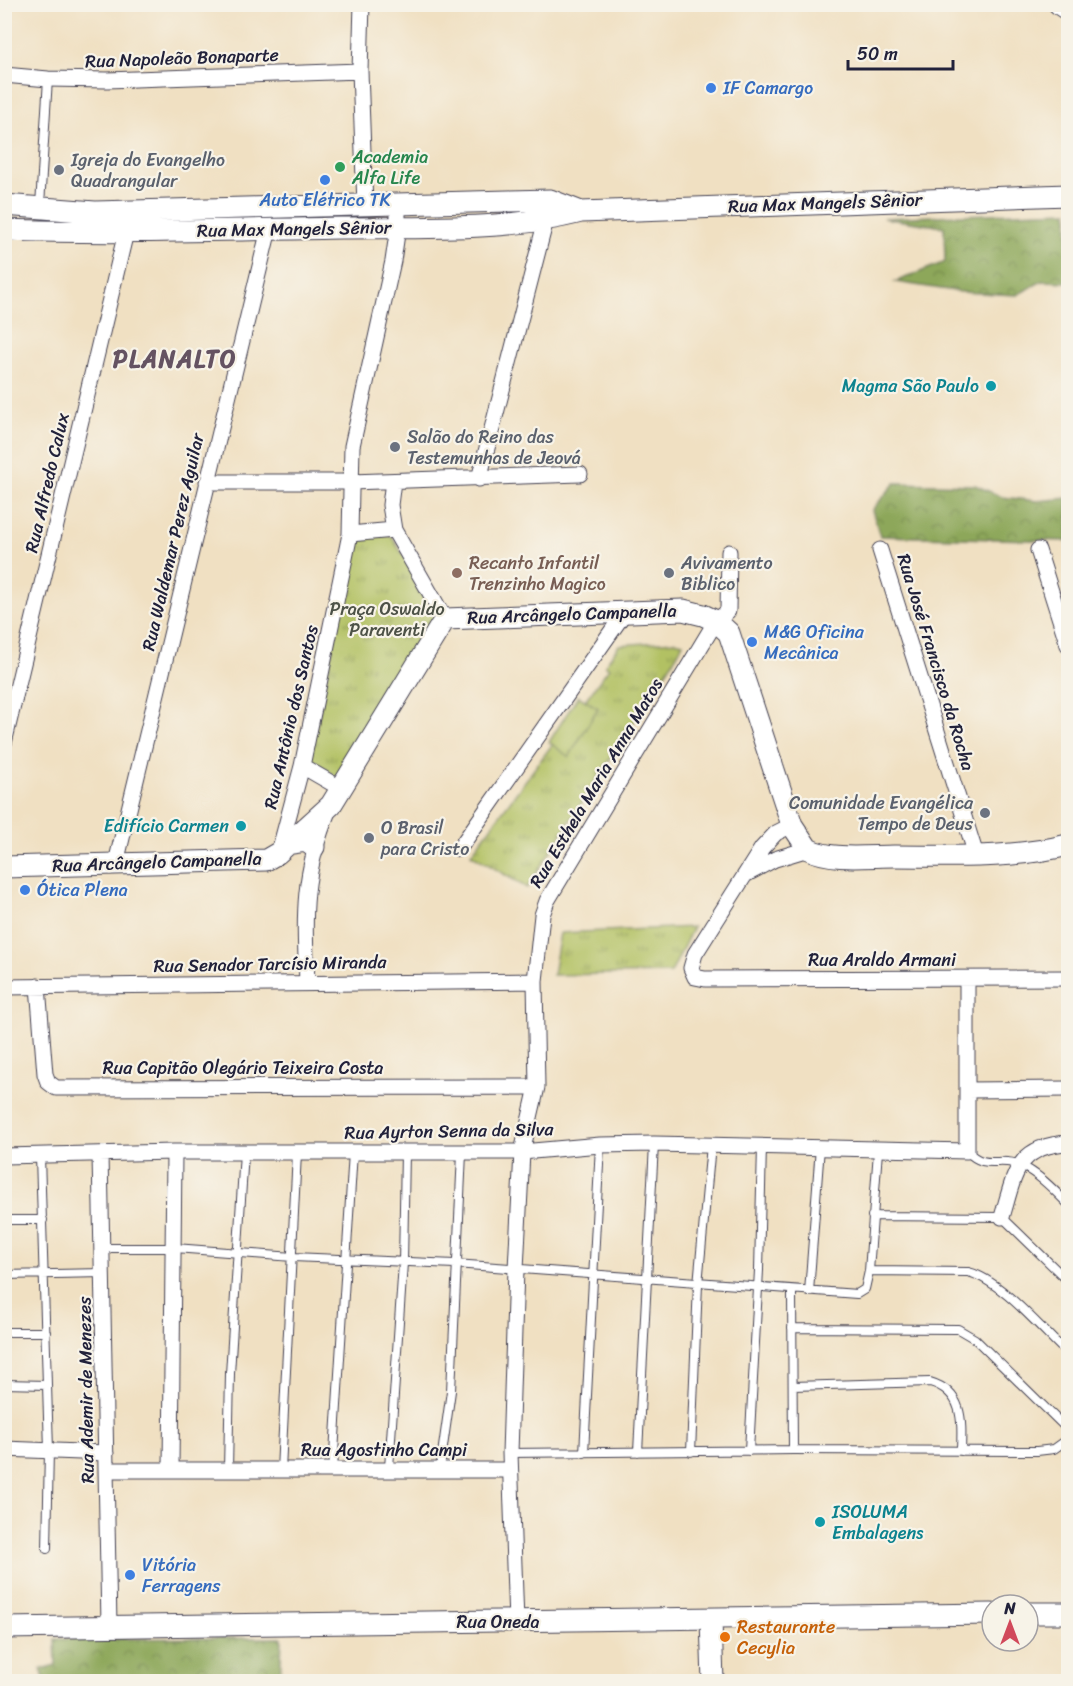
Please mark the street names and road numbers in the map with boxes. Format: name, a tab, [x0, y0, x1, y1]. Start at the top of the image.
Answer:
street label: Rua Napoleão Bonaparte	[85, 39, 279, 77]
street label: Rua Max Mangels Sênior	[727, 184, 924, 222]
street label: Rua Max Mangels Sênior	[197, 211, 393, 247]
street label: Rua Alfredo Calux	[15, 409, 79, 556]
street label: Rua Waldemar Perez Aguilar	[132, 428, 214, 654]
street label: Rua José Francisco da Rocha	[888, 550, 984, 774]
street label: Rua Arcângelo Campanella	[467, 594, 677, 634]
street label: Rua Antônio dos Santos	[254, 621, 328, 812]
street label: Rua Esthela Maria Anna Matos	[520, 671, 672, 894]
street label: Rua Arcângelo Campanella	[52, 842, 262, 882]
street label: Rua Araldo Armani	[808, 944, 957, 976]
street label: Rua Senador Tarcísio Miranda	[153, 946, 388, 982]
street label: Rua Capitão Olegário Teixeira Costa	[103, 1052, 383, 1084]
street label: Rua Ayrton Senna da Silva	[344, 1113, 555, 1149]
street label: Rua Ademir de Menezes	[68, 1296, 104, 1484]
street label: Rua Agostinho Campi	[301, 1434, 468, 1466]
street label: Rua Oneda	[457, 1606, 539, 1638]

